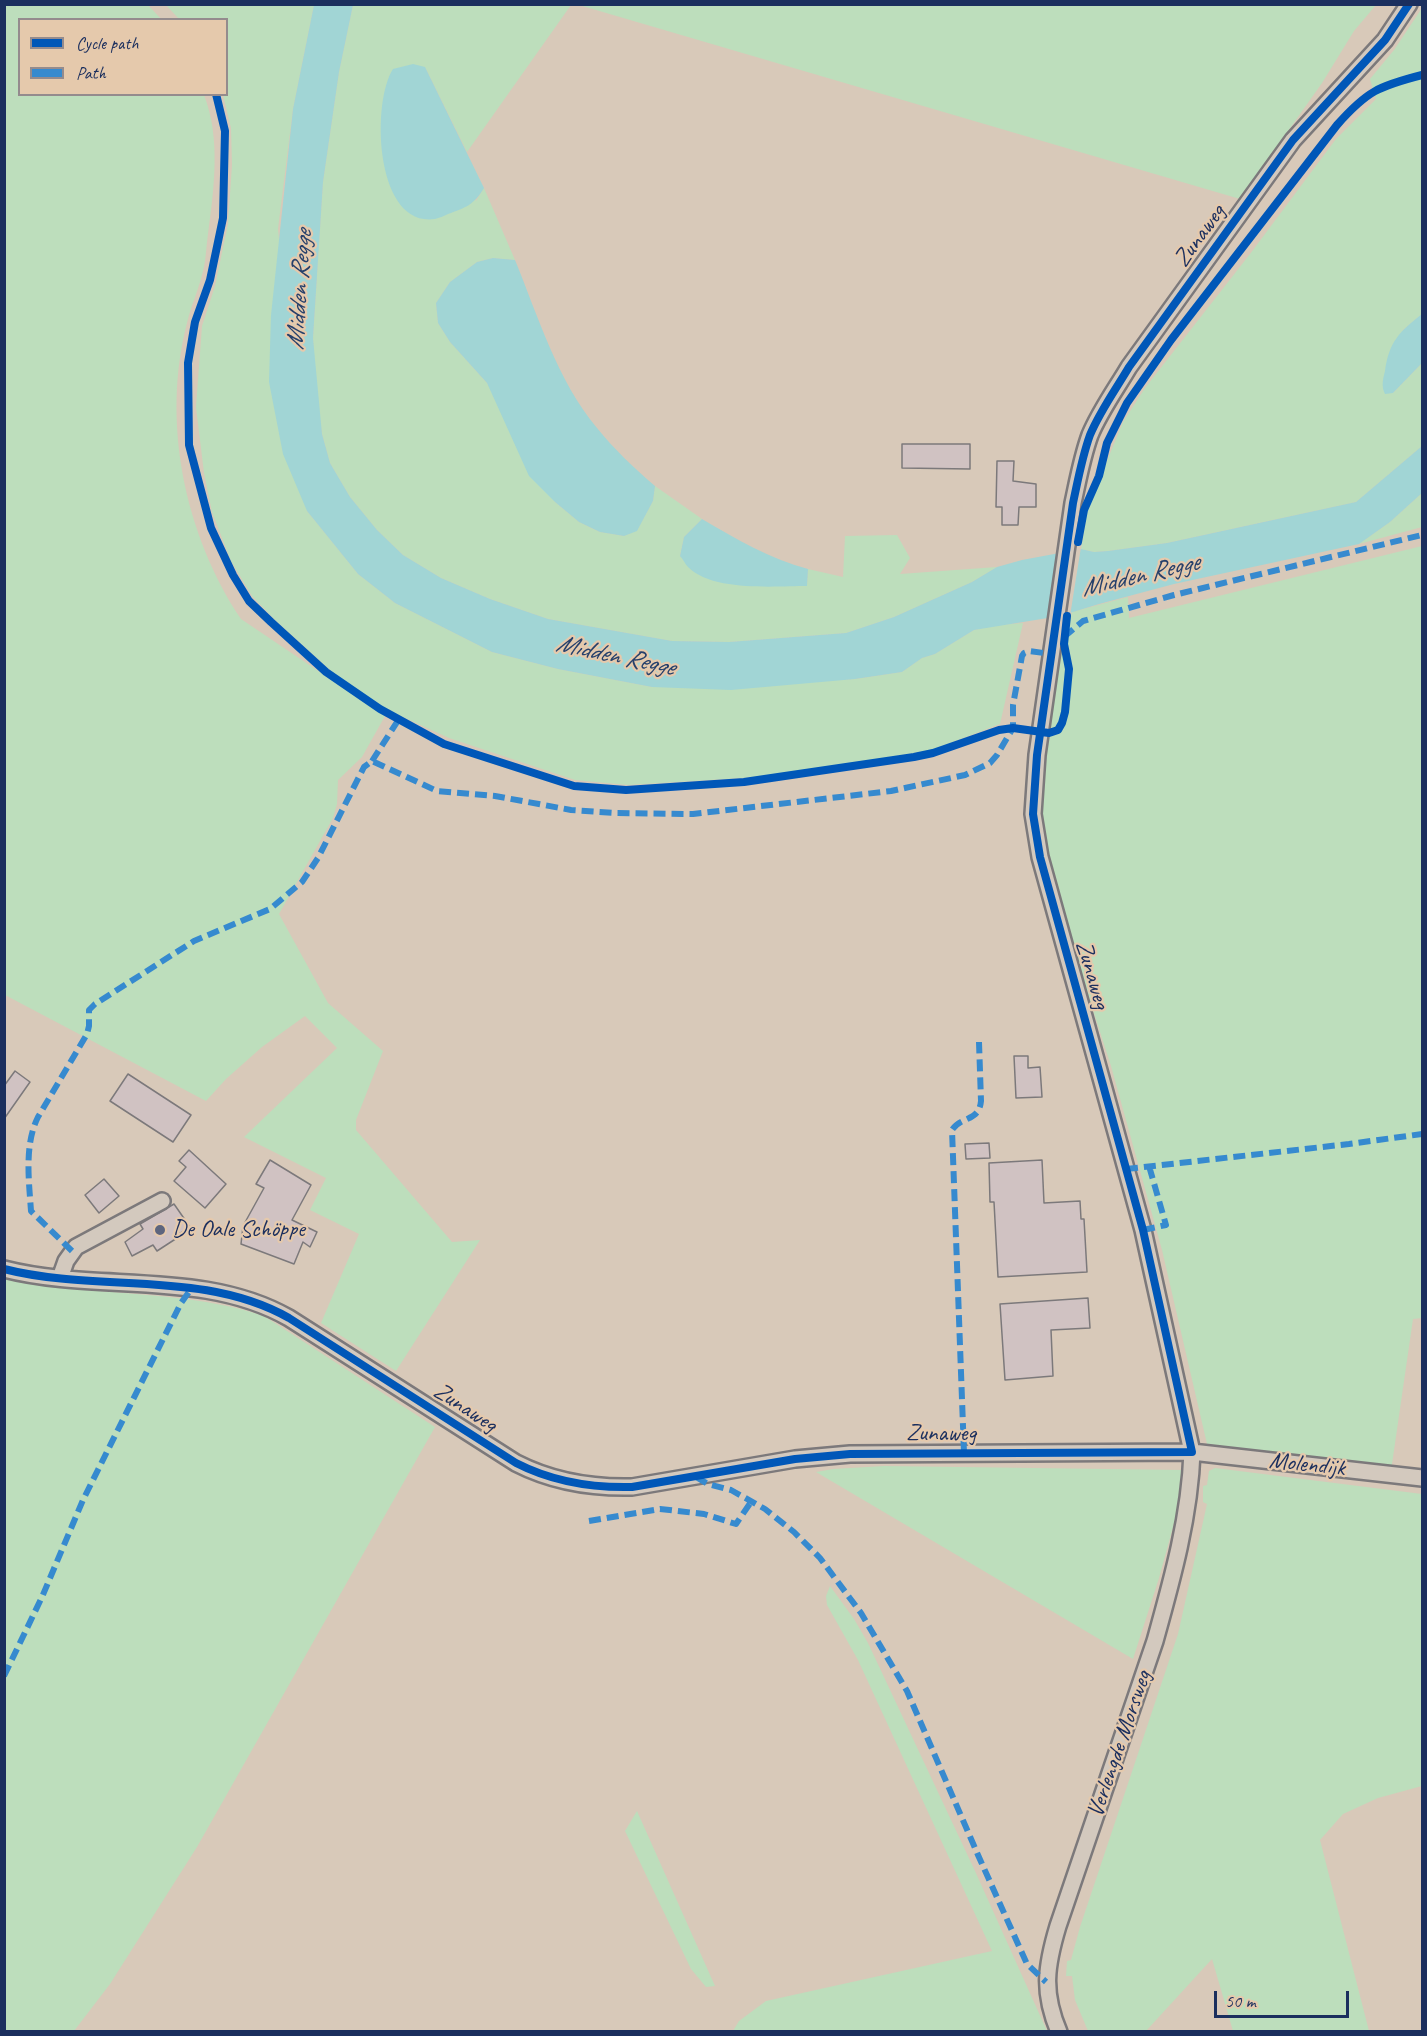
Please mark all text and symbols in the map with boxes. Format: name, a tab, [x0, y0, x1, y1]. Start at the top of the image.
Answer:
legend	[18, 18, 228, 96]
text: Cycle path	[76, 32, 138, 54]
text: Path	[76, 62, 106, 84]
street label: Zunaweg	[1168, 199, 1232, 273]
water label: Midden Regge	[280, 229, 320, 351]
water label: Midden Regge	[1078, 547, 1202, 605]
water label: Midden Regge	[553, 628, 677, 684]
street label: Zunaweg	[1069, 937, 1115, 1013]
place label: De Oale Schöppe	[172, 1216, 305, 1244]
marker: De Oale Schöppe	[153, 1223, 167, 1237]
street label: Zunaweg	[428, 1377, 502, 1439]
street label: Zunaweg	[906, 1420, 976, 1448]
street label: Molendijk	[1268, 1447, 1346, 1483]
street label: Verlengde Morsweg	[1081, 1667, 1159, 1821]
scale bar	[1217, 1979, 1352, 2017]
text: 50 m	[1225, 1990, 1256, 2012]

